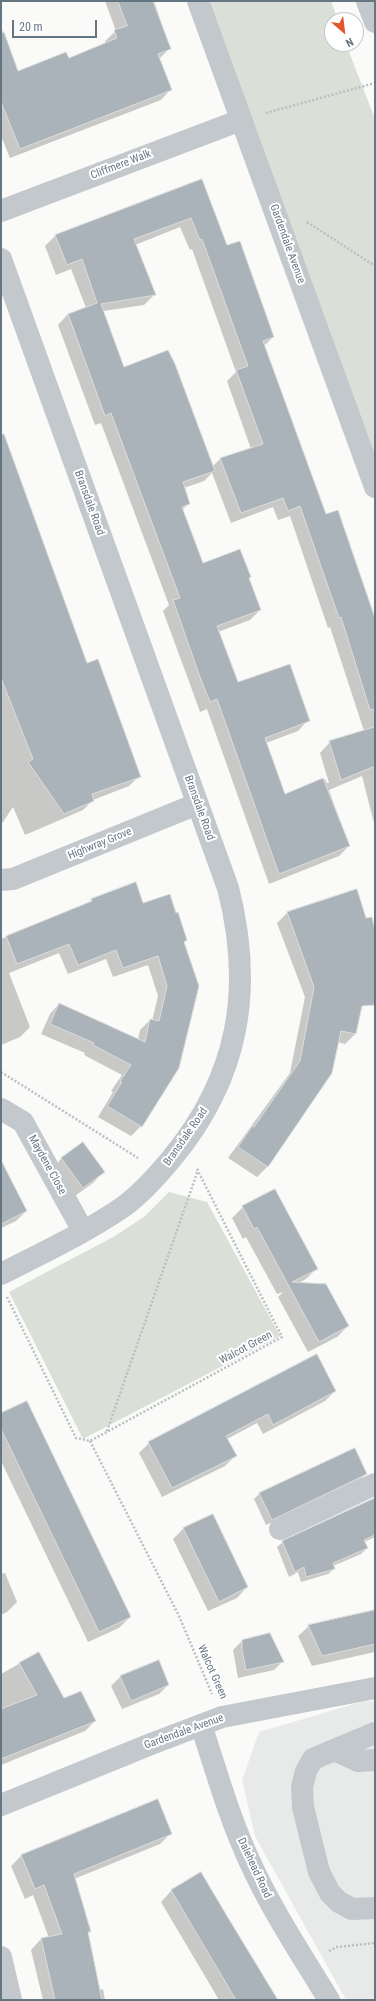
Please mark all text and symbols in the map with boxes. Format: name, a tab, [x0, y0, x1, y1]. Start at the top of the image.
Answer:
scale bar	[14, 12, 99, 38]
north arrow	[324, 12, 364, 52]
text: 20 m	[19, 20, 43, 34]
text: N	[343, 35, 355, 49]
street label: Cliffmere Walk	[89, 147, 153, 183]
street label: Gardendale Avenue	[267, 202, 307, 286]
street label: Bransdale Road	[71, 469, 107, 537]
street label: Bransdale Road	[181, 774, 217, 842]
street label: Highwray Grove	[66, 825, 134, 863]
street label: Bransdale Road	[161, 1105, 211, 1169]
street label: Maydene Close	[25, 1133, 69, 1197]
street label: Walcot Green	[217, 1329, 275, 1367]
street label: Walcot Green	[194, 1643, 230, 1701]
street label: Gardendale Avenue	[142, 1712, 226, 1752]
street label: Dalehead Road	[234, 1836, 274, 1900]

